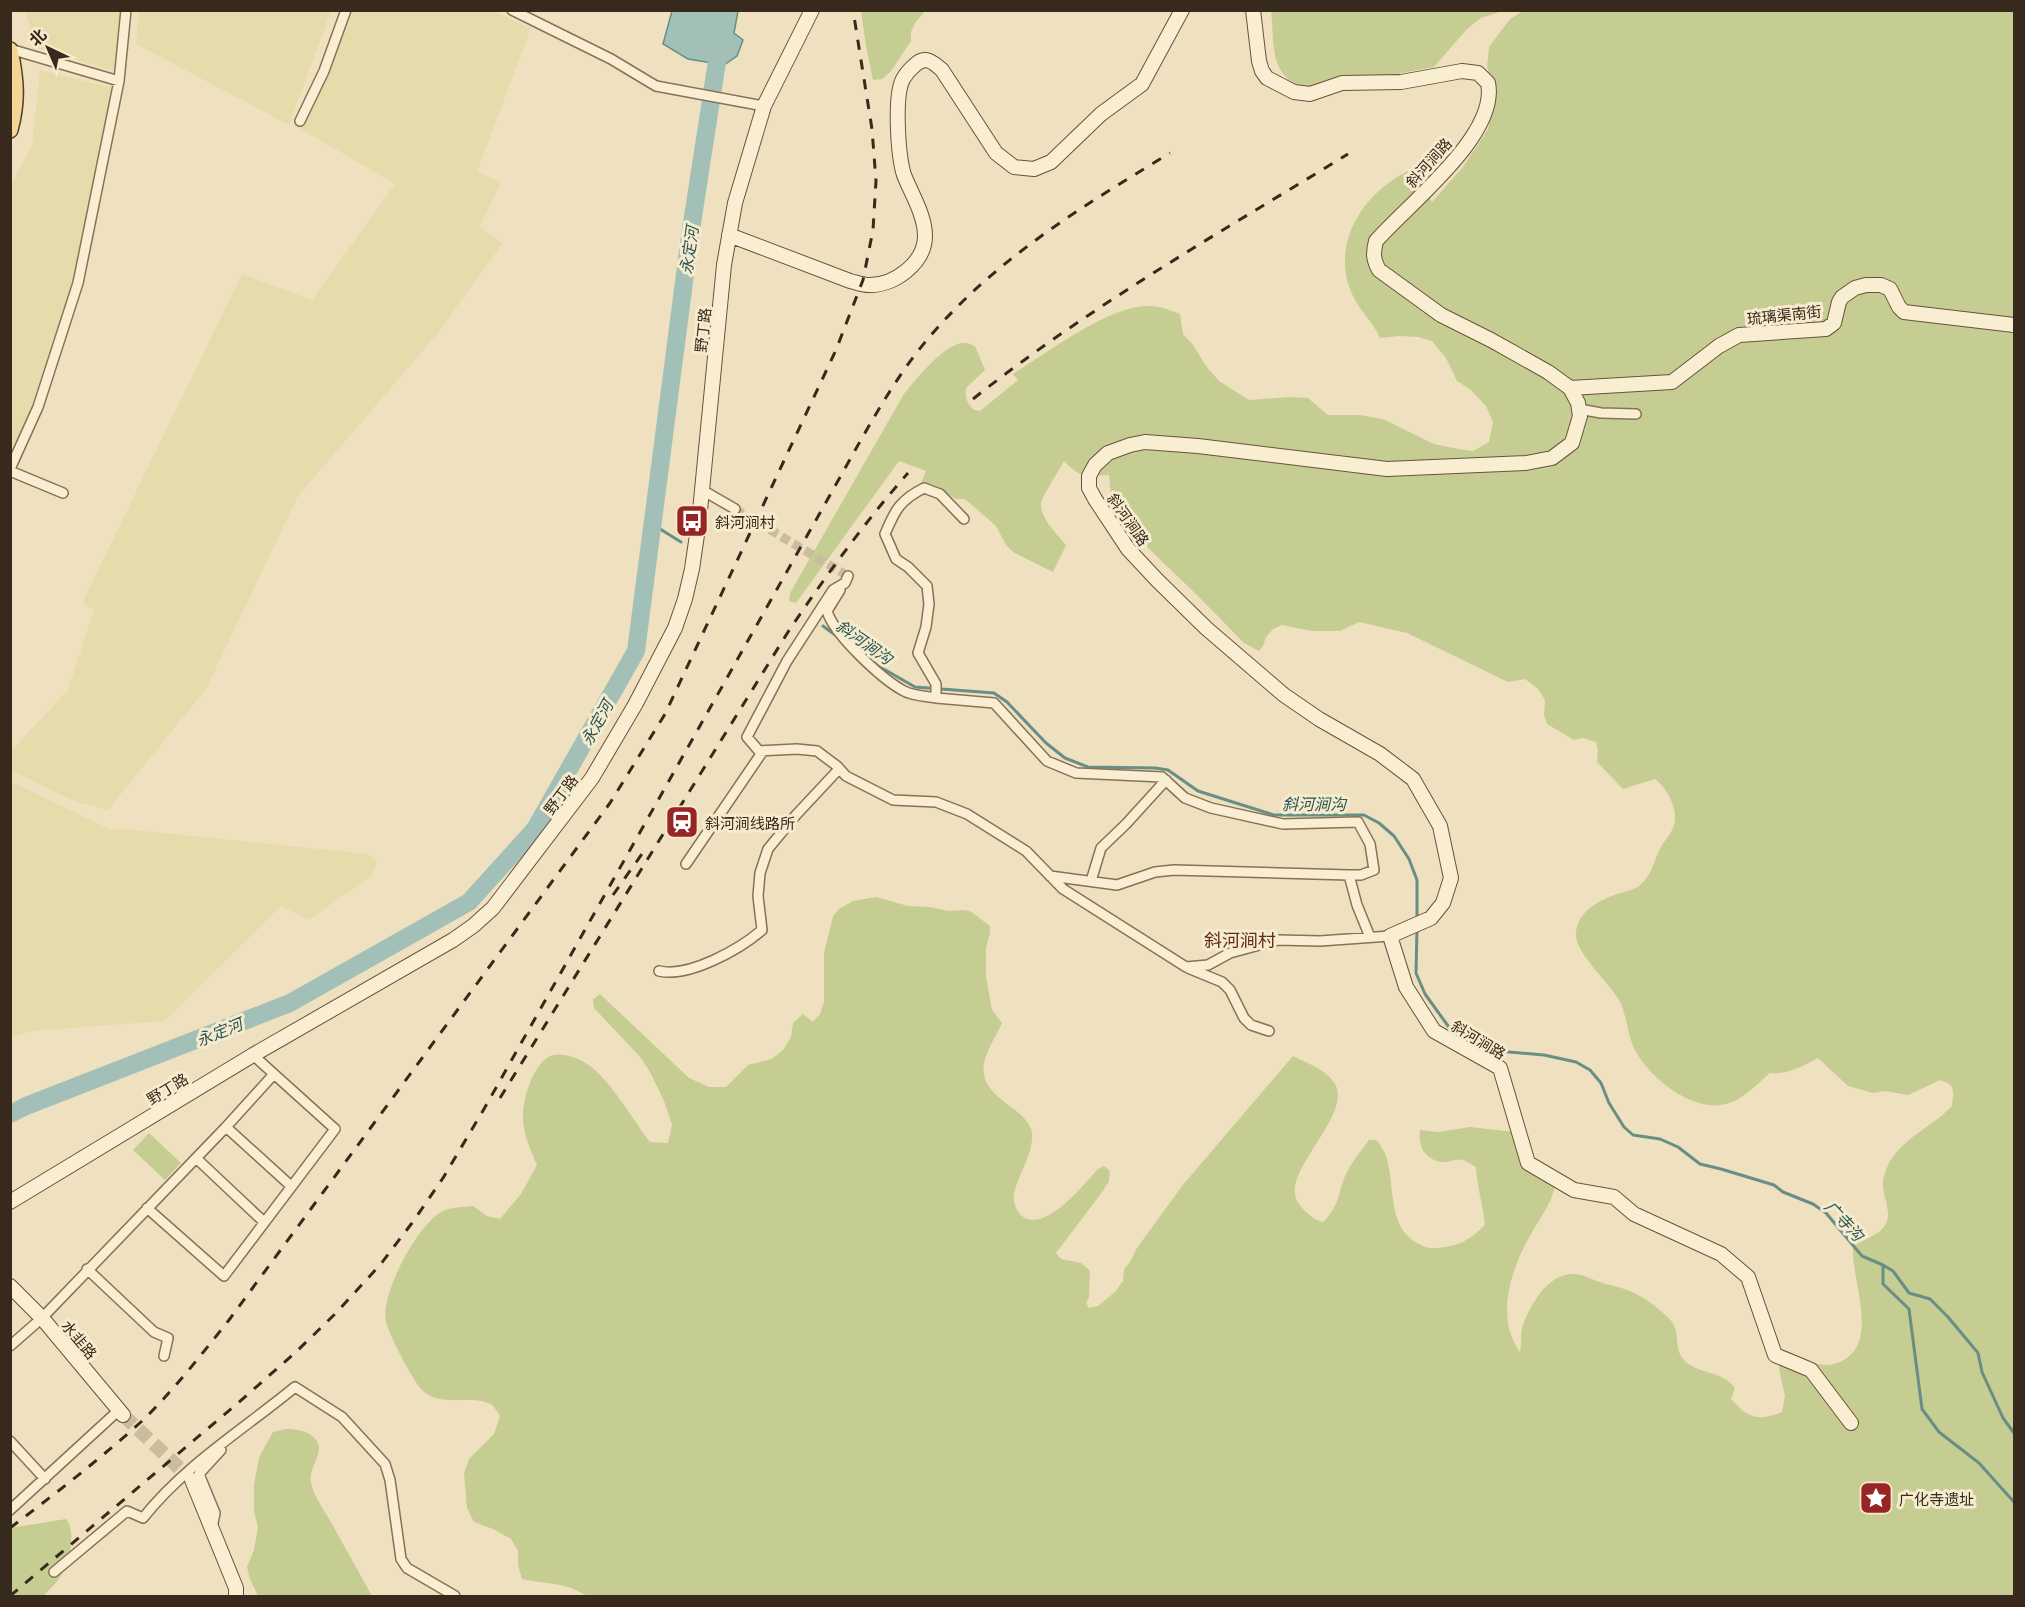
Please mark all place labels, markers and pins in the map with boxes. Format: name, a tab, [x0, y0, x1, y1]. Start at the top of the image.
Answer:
bus stop icon: 斜河涧村	[674, 503, 710, 539]
place label: 斜河涧村	[715, 510, 775, 533]
station icon: 斜河涧线路所	[664, 804, 700, 840]
place label: 斜河涧线路所	[705, 811, 795, 834]
place icon: 广化寺遗址	[1858, 1480, 1894, 1516]
place label: 广化寺遗址	[1899, 1487, 1974, 1510]

